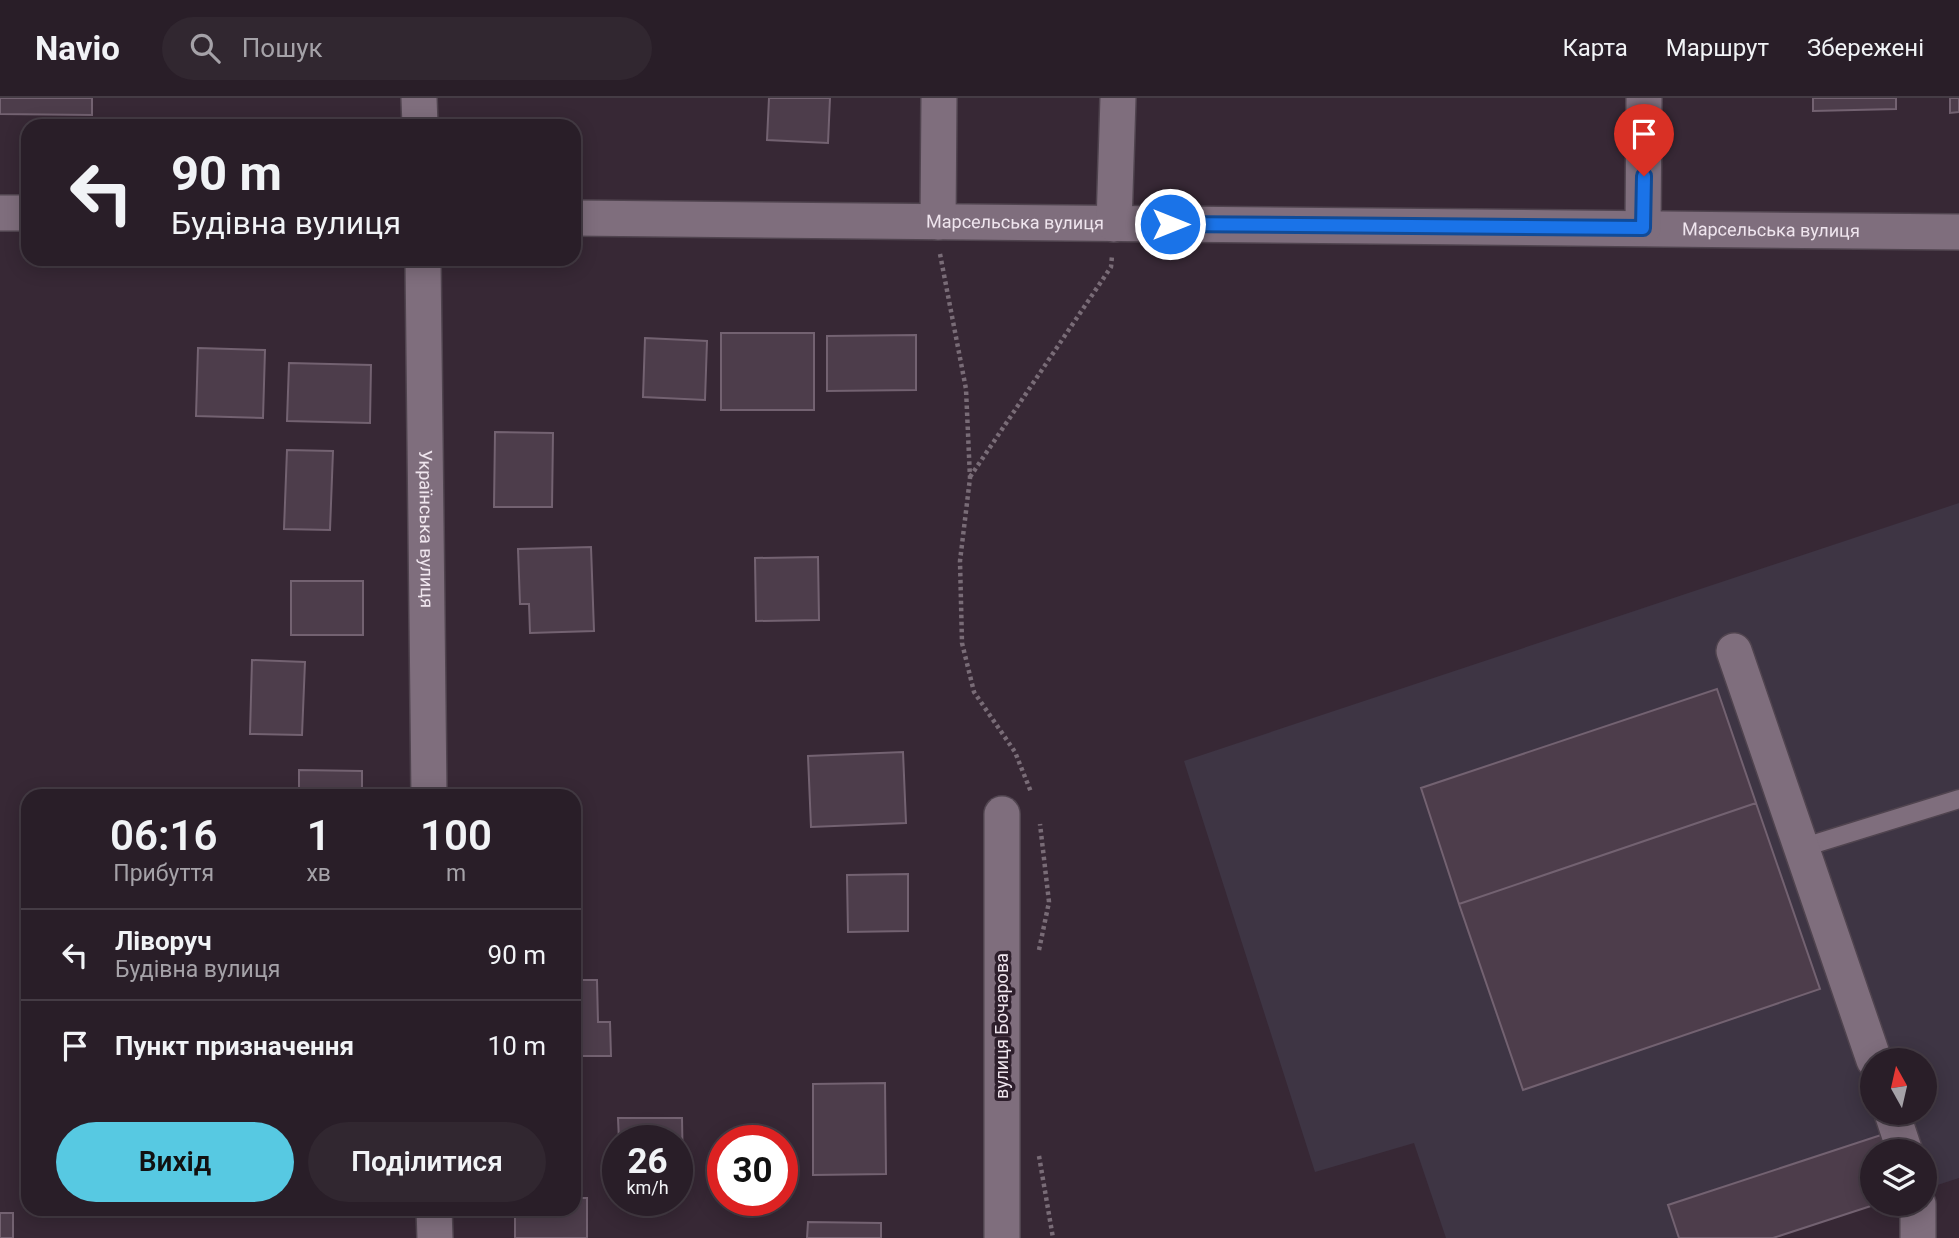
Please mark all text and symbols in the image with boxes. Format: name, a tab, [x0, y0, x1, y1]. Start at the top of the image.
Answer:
search box	[162, 17, 652, 80]
text: Navio	[35, 29, 120, 68]
icon: search	[186, 29, 224, 67]
text: Пошук	[242, 33, 323, 63]
text: Карта	[1562, 34, 1628, 62]
text: Маршрут	[1666, 34, 1769, 62]
text: Збережені	[1807, 34, 1924, 62]
pin	[1614, 104, 1674, 176]
icon: arrive	[1625, 115, 1663, 153]
text: 90 m	[171, 145, 282, 202]
icon: left	[56, 147, 147, 238]
position arrow	[1133, 187, 1207, 261]
text: Будівна вулиця	[171, 204, 401, 242]
street label: Марсельська вулиця	[926, 211, 1104, 233]
street label: Марсельська вулиця	[1682, 218, 1860, 241]
street label: Українська вулиця	[415, 450, 438, 608]
text: 06:16	[110, 811, 217, 860]
text: 1	[307, 811, 331, 860]
text: 100	[420, 811, 492, 860]
text: Прибуття	[113, 860, 214, 887]
text: хв	[306, 860, 331, 887]
text: m	[446, 860, 466, 887]
text: Ліворуч	[115, 926, 212, 956]
icon: left	[56, 936, 94, 974]
text: 90 m	[488, 940, 546, 970]
street label: вулиця Бочарова	[991, 953, 1012, 1099]
text: Будівна вулиця	[115, 956, 280, 983]
icon: arrive	[56, 1027, 94, 1065]
text: Пункт призначення	[115, 1031, 354, 1061]
text: 10 m	[488, 1031, 546, 1061]
north arrow	[1860, 1048, 1937, 1125]
map controls	[1860, 1048, 1937, 1216]
button: Вихід	[56, 1122, 294, 1202]
button: Поділитися	[308, 1122, 546, 1202]
speed limit sign: 30	[707, 1125, 798, 1216]
button: layers	[1860, 1139, 1937, 1216]
text: 26	[627, 1141, 668, 1182]
text: km/h	[626, 1177, 669, 1198]

